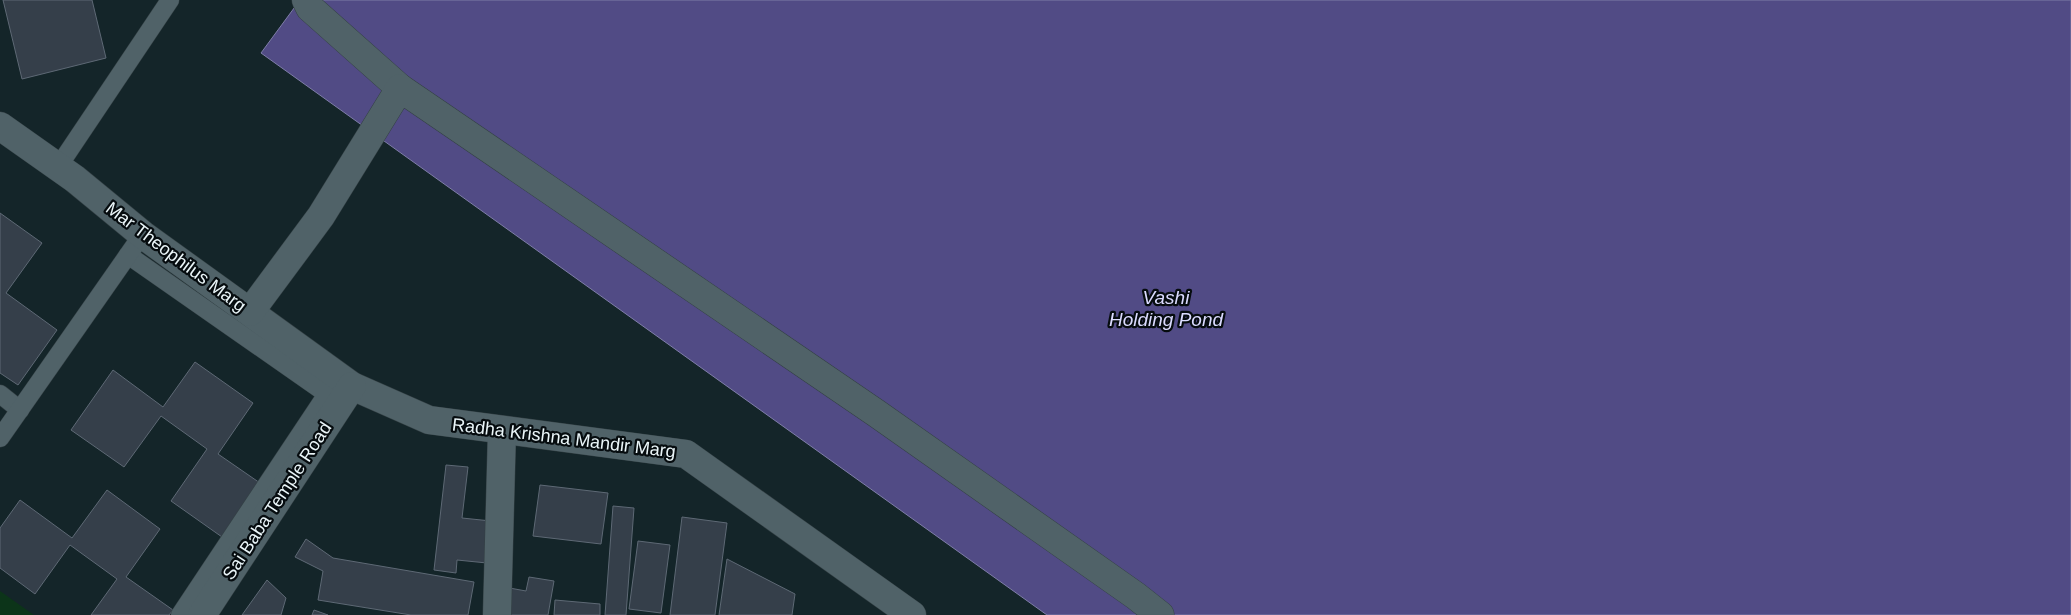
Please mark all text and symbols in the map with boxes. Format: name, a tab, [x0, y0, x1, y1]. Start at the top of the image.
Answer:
street label: Mar Theophilus Marg	[102, 198, 250, 316]
water label: Vashi Holding Pond	[1109, 287, 1224, 330]
street label: Radha Krishna Mandir Marg	[451, 414, 677, 462]
street label: Sai Baba Temple Road	[219, 418, 335, 584]

